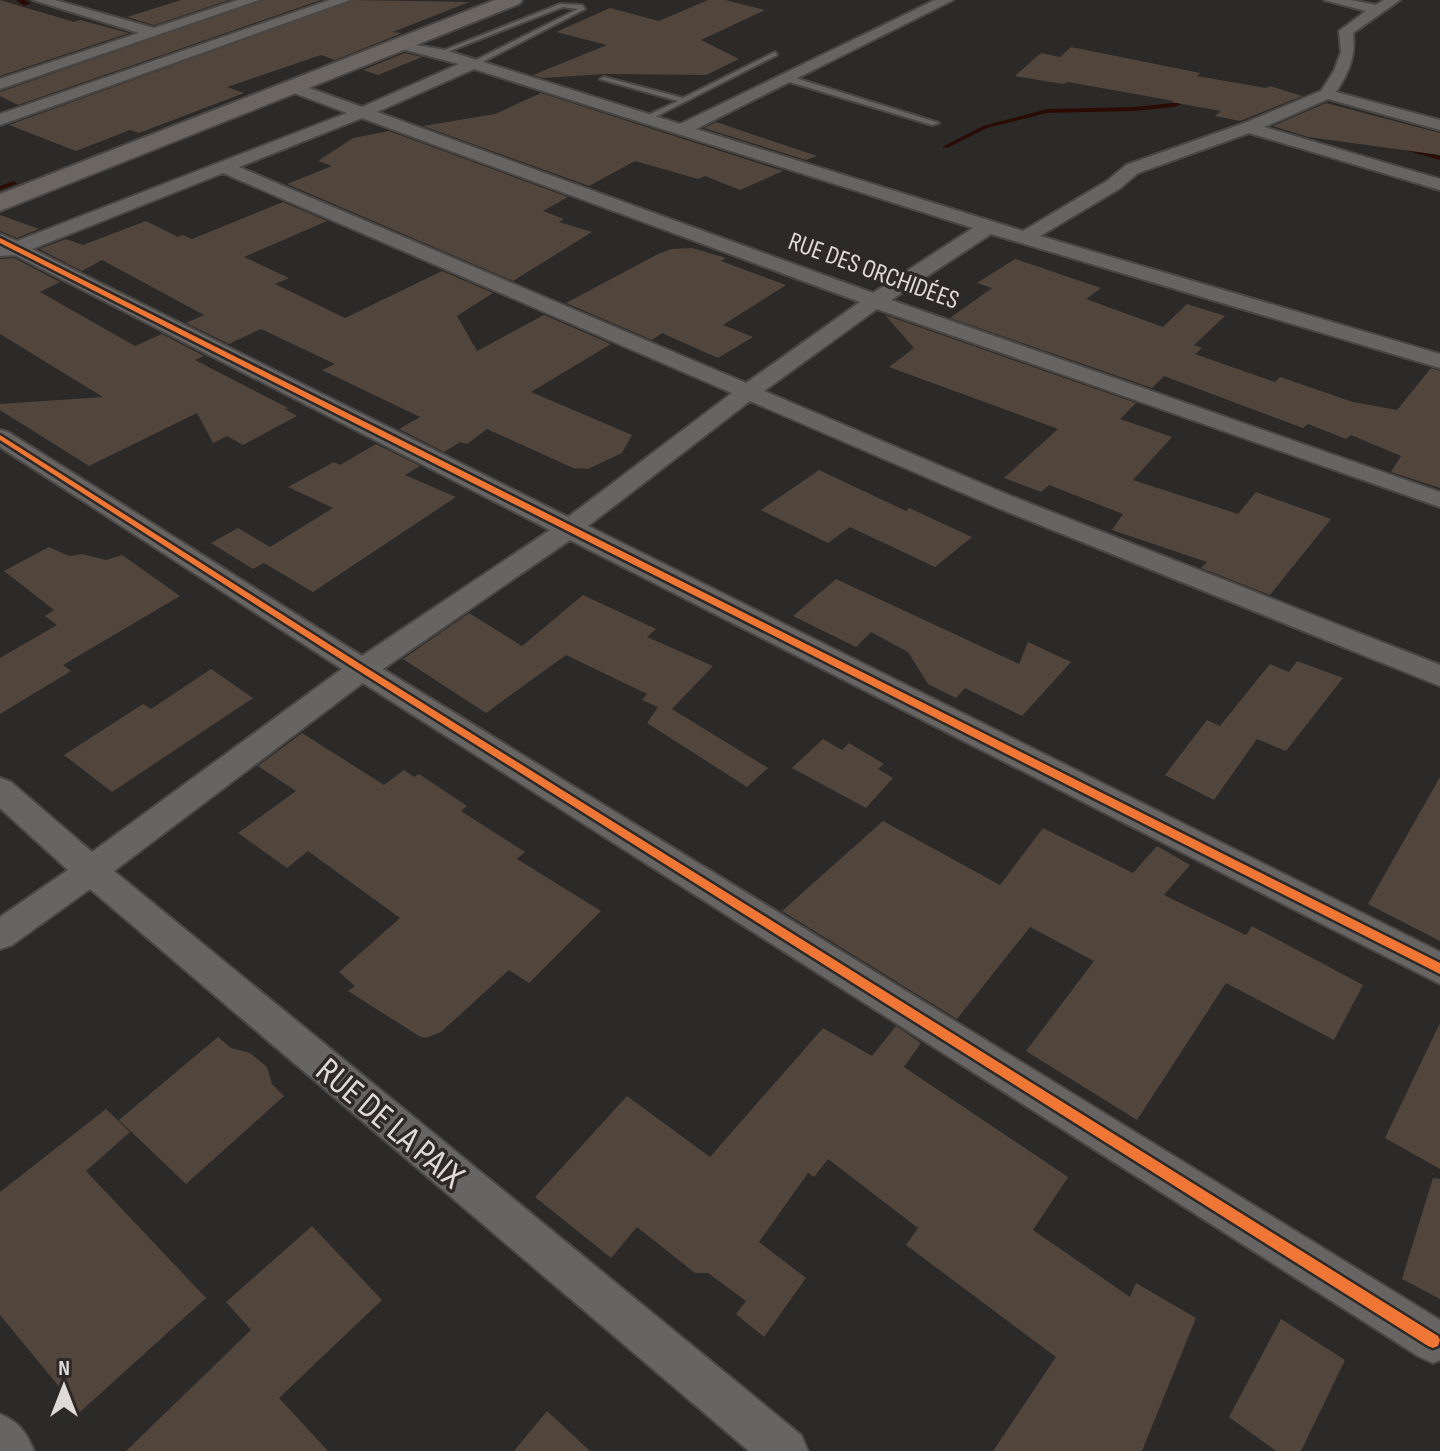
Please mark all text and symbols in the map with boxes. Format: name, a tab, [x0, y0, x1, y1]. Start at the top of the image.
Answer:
street label: RUE DES ORCHIDÉES	[784, 226, 963, 317]
street label: RUE DE LA PAIX	[307, 1050, 473, 1199]
north arrow	[24, 1347, 104, 1427]
text: N	[58, 1355, 70, 1382]

